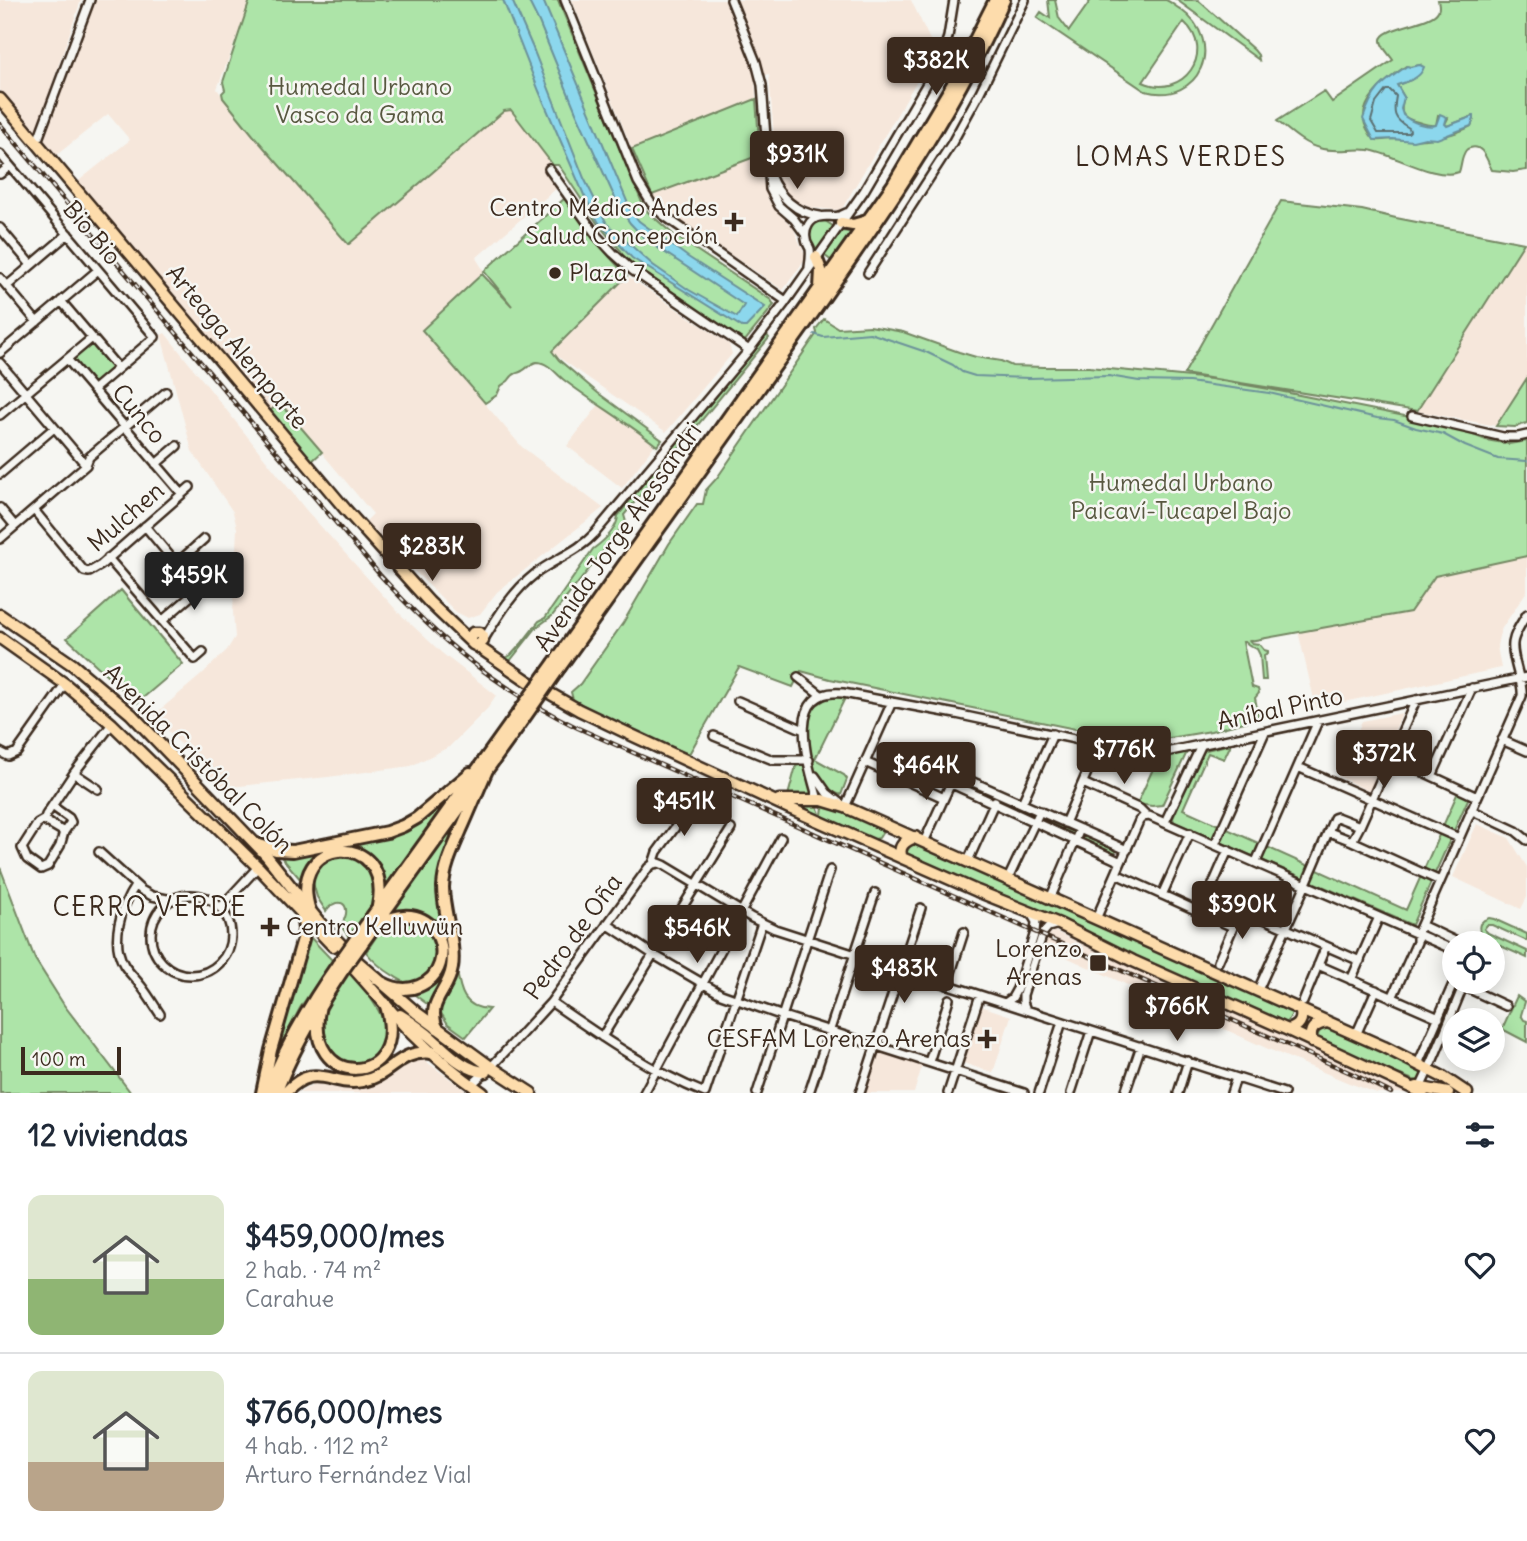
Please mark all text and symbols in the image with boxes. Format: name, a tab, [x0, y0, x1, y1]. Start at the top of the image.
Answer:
pin: $382K	[887, 38, 985, 97]
text: $382K	[903, 45, 969, 74]
park label: Humedal Urbano Vasco da Gama	[268, 71, 452, 129]
pin: $931K	[748, 132, 846, 191]
text: $931K	[766, 139, 828, 168]
district label: LOMAS VERDES	[1075, 140, 1287, 173]
place label: Centro Médico Andes Salud Concepción	[489, 192, 718, 250]
street label: Bio Bio	[57, 194, 128, 271]
marker: Centro Médico Andes Salud Concepción	[724, 212, 744, 232]
place label: Plaza 7	[569, 257, 645, 287]
street label: Arteaga Alemparte	[160, 258, 315, 435]
marker: Plaza 7	[547, 265, 563, 281]
street label: Cunco	[106, 377, 173, 449]
street label: Avenida Jorge Alessandri	[527, 416, 708, 657]
park label: Humedal Urbano Paicaví-Tucapel Bajo	[1070, 467, 1292, 525]
street label: Mulchen	[81, 475, 170, 558]
pin: $283K	[383, 524, 481, 583]
text: $283K	[399, 531, 465, 560]
pin: $459K	[145, 552, 243, 612]
text: $459K	[161, 560, 227, 589]
street label: Avenida Cristóbal Colón	[98, 657, 300, 859]
street label: Aníbal Pinto	[1214, 680, 1345, 736]
pin: $776K	[1075, 726, 1173, 786]
pin: $372K	[1335, 730, 1433, 790]
text: $776K	[1093, 734, 1155, 763]
text: $372K	[1352, 738, 1416, 767]
pin: $464K	[877, 742, 975, 802]
text: $464K	[893, 750, 959, 779]
pin: $451K	[635, 778, 733, 838]
text: $451K	[653, 786, 715, 815]
street label: Pedro de Oña	[517, 868, 628, 1005]
pin: $390K	[1193, 881, 1291, 941]
text: $390K	[1208, 889, 1276, 918]
district label: CERRO VERDE	[52, 890, 248, 923]
pin: $546K	[648, 906, 746, 965]
place label: Centro Kelluwün	[286, 911, 463, 941]
text: $546K	[664, 913, 730, 942]
marker: Centro Kelluwün	[260, 917, 280, 937]
map controls	[1442, 931, 1505, 1071]
button: locate	[1442, 931, 1505, 994]
place label: Lorenzo Arenas	[995, 933, 1082, 991]
pin: $483K	[855, 946, 953, 1005]
text: $483K	[871, 953, 937, 982]
marker: Lorenzo Arenas	[1088, 953, 1108, 973]
pin: $766K	[1128, 984, 1226, 1043]
text: $766K	[1145, 991, 1209, 1020]
button: layers	[1442, 1008, 1505, 1071]
place label: CESFAM Lorenzo Arenas	[706, 1023, 971, 1053]
marker: CESFAM Lorenzo Arenas	[977, 1029, 997, 1049]
scale bar	[21, 1044, 121, 1076]
text: 100 m	[32, 1047, 86, 1071]
text: 12 viviendas	[28, 1116, 188, 1154]
icon: filters	[1461, 1116, 1499, 1154]
text: $459,000/mes	[245, 1217, 445, 1255]
icon: home	[84, 1223, 168, 1307]
icon: heart	[1461, 1246, 1499, 1284]
text: 2 hab. · 74 m²	[245, 1255, 381, 1284]
text: Carahue	[245, 1284, 334, 1313]
text: $766,000/mes	[245, 1393, 442, 1431]
icon: home	[84, 1399, 168, 1483]
icon: heart	[1461, 1422, 1499, 1460]
text: 4 hab. · 112 m²	[245, 1431, 389, 1460]
text: Arturo Fernández Vial	[245, 1460, 471, 1489]

